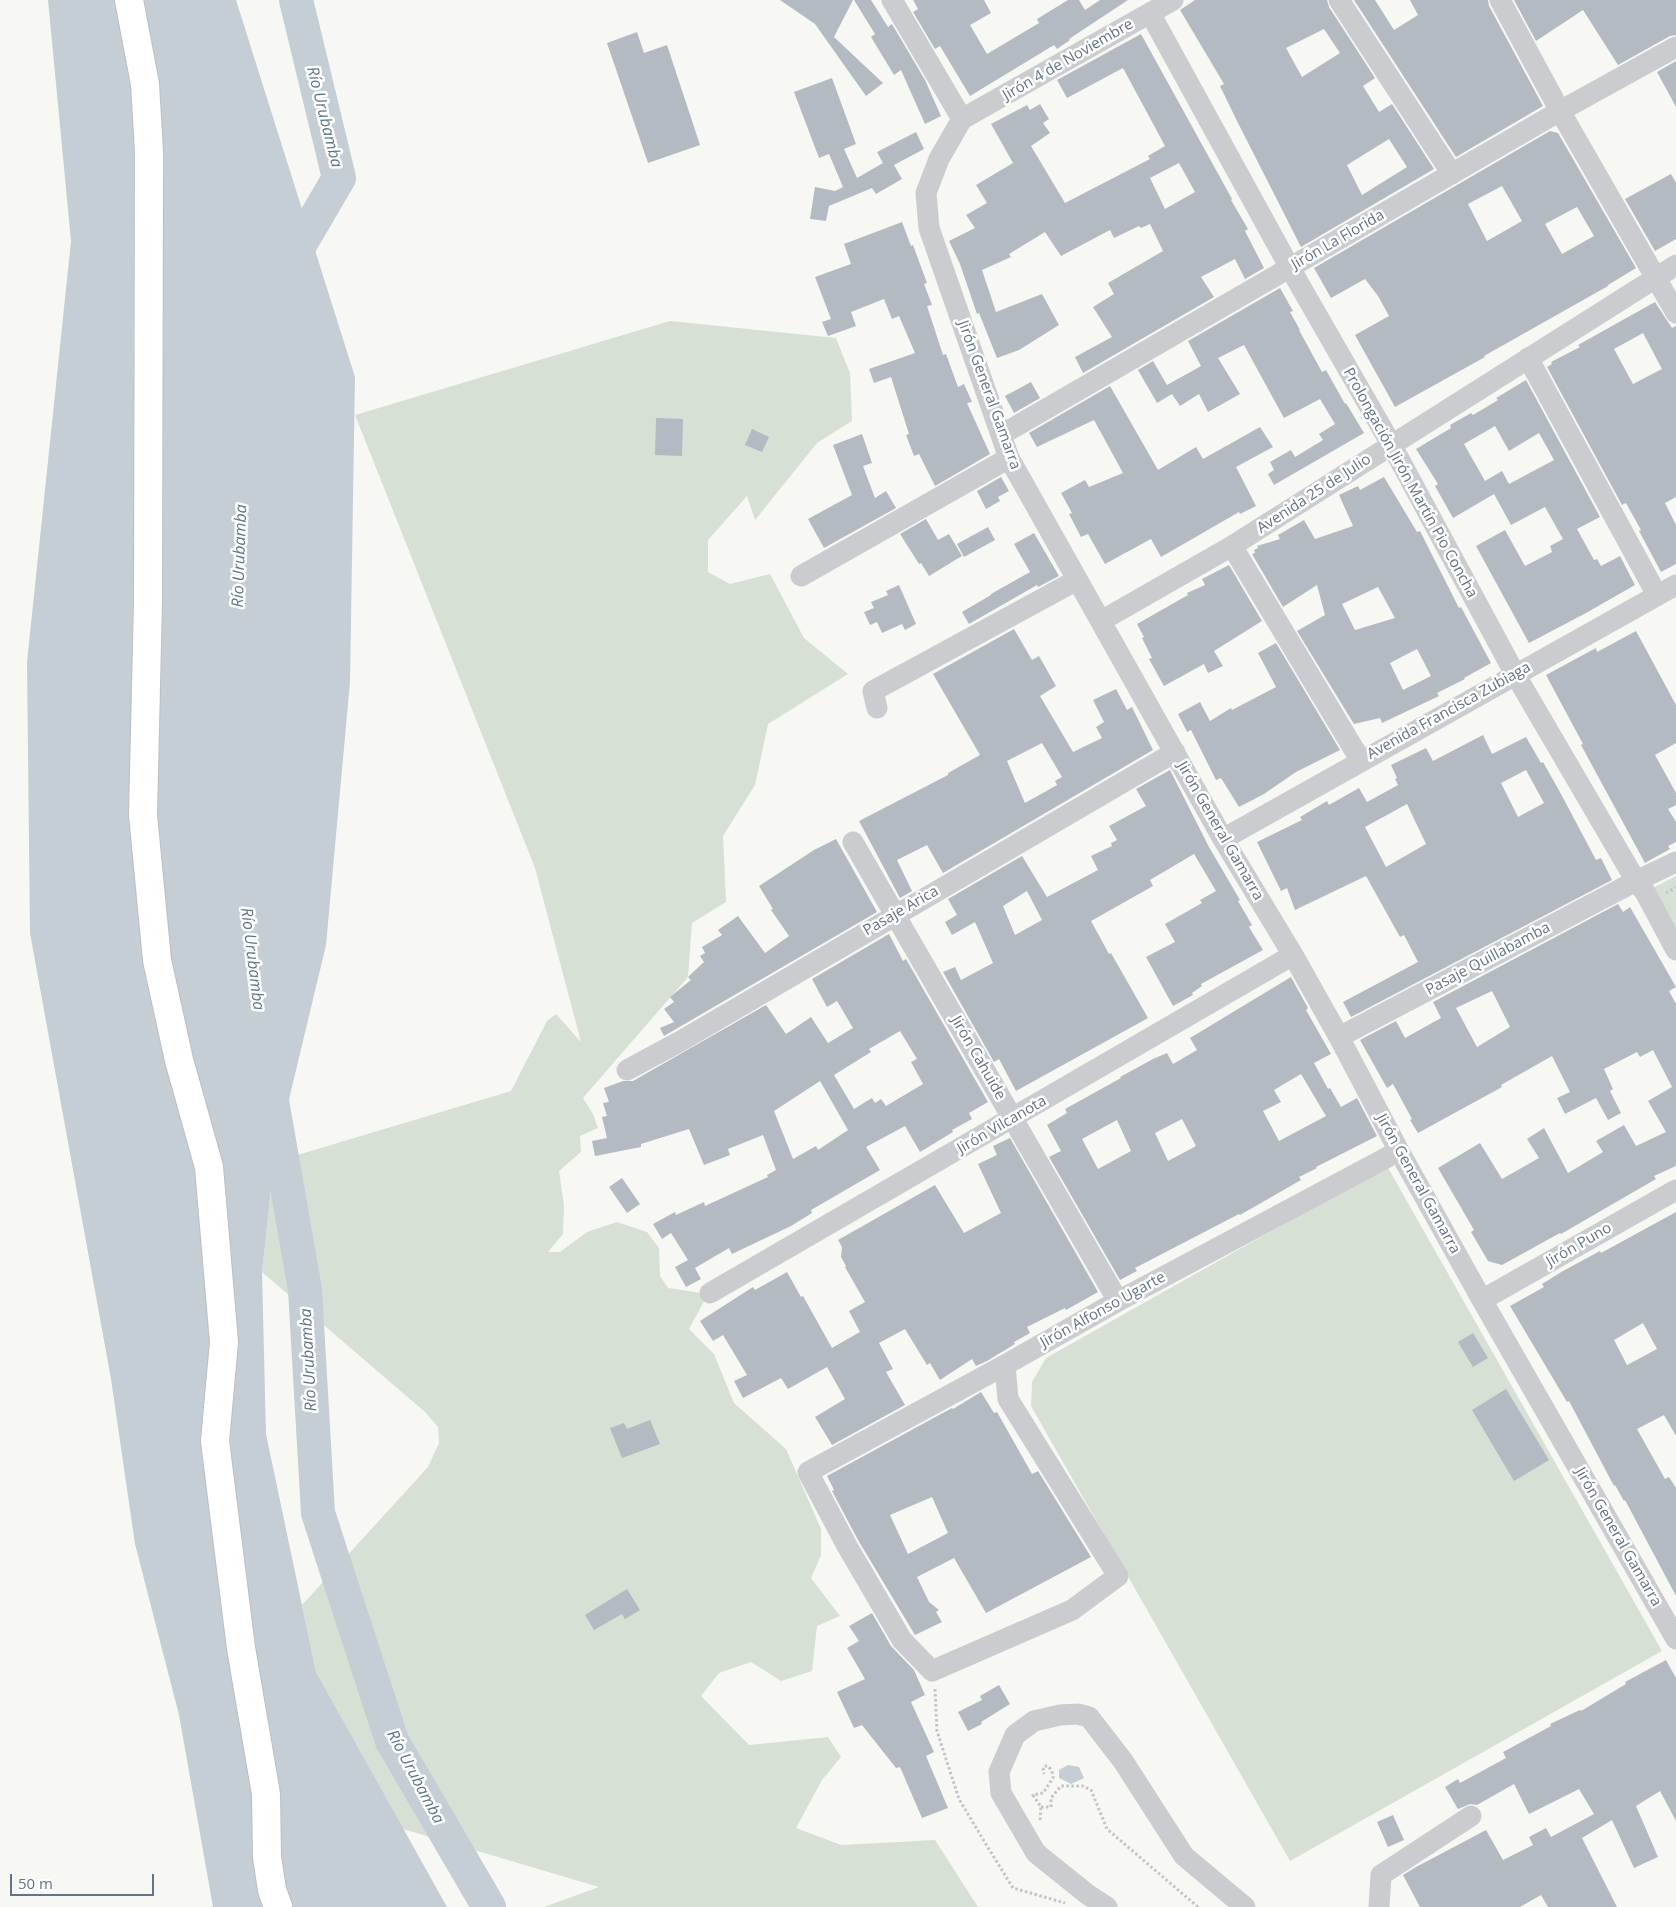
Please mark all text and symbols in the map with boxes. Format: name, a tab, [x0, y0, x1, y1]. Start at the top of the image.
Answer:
street label: Jirón 4 de Noviembre	[1000, 15, 1136, 105]
water label: Río Urubamba	[302, 65, 346, 169]
street label: Jirón La Florida	[1288, 206, 1388, 274]
street label: Jirón General Gamarra	[954, 318, 1024, 472]
street label: Prolongación Jirón Martín Pio Concha	[1339, 365, 1481, 601]
street label: Avenida 25 de Julio	[1254, 450, 1374, 538]
water label: Río Urubamba	[229, 504, 251, 608]
street label: Avenida Francisca Zubiaga	[1364, 658, 1534, 764]
street label: Jirón General Gamarra	[1173, 758, 1267, 904]
street label: Pasaje Arica	[860, 882, 942, 940]
water label: Río Urubamba	[236, 907, 268, 1011]
street label: Pasaje Quillabamba	[1423, 919, 1553, 999]
street label: Jirón Cahuide	[947, 1013, 1009, 1103]
street label: Jirón Vilcanota	[954, 1092, 1050, 1158]
street label: Jirón General Gamarra	[1372, 1111, 1464, 1257]
street label: Jirón Puno	[1543, 1219, 1615, 1271]
street label: Jirón Alfonso Ugarte	[1037, 1268, 1169, 1352]
water label: Río Urubamba	[297, 1308, 321, 1412]
street label: Jirón General Gamarra	[1571, 1464, 1665, 1610]
water label: Río Urubamba	[382, 1727, 448, 1827]
scale bar	[12, 1864, 156, 1896]
text: 50 m	[18, 1873, 53, 1893]

